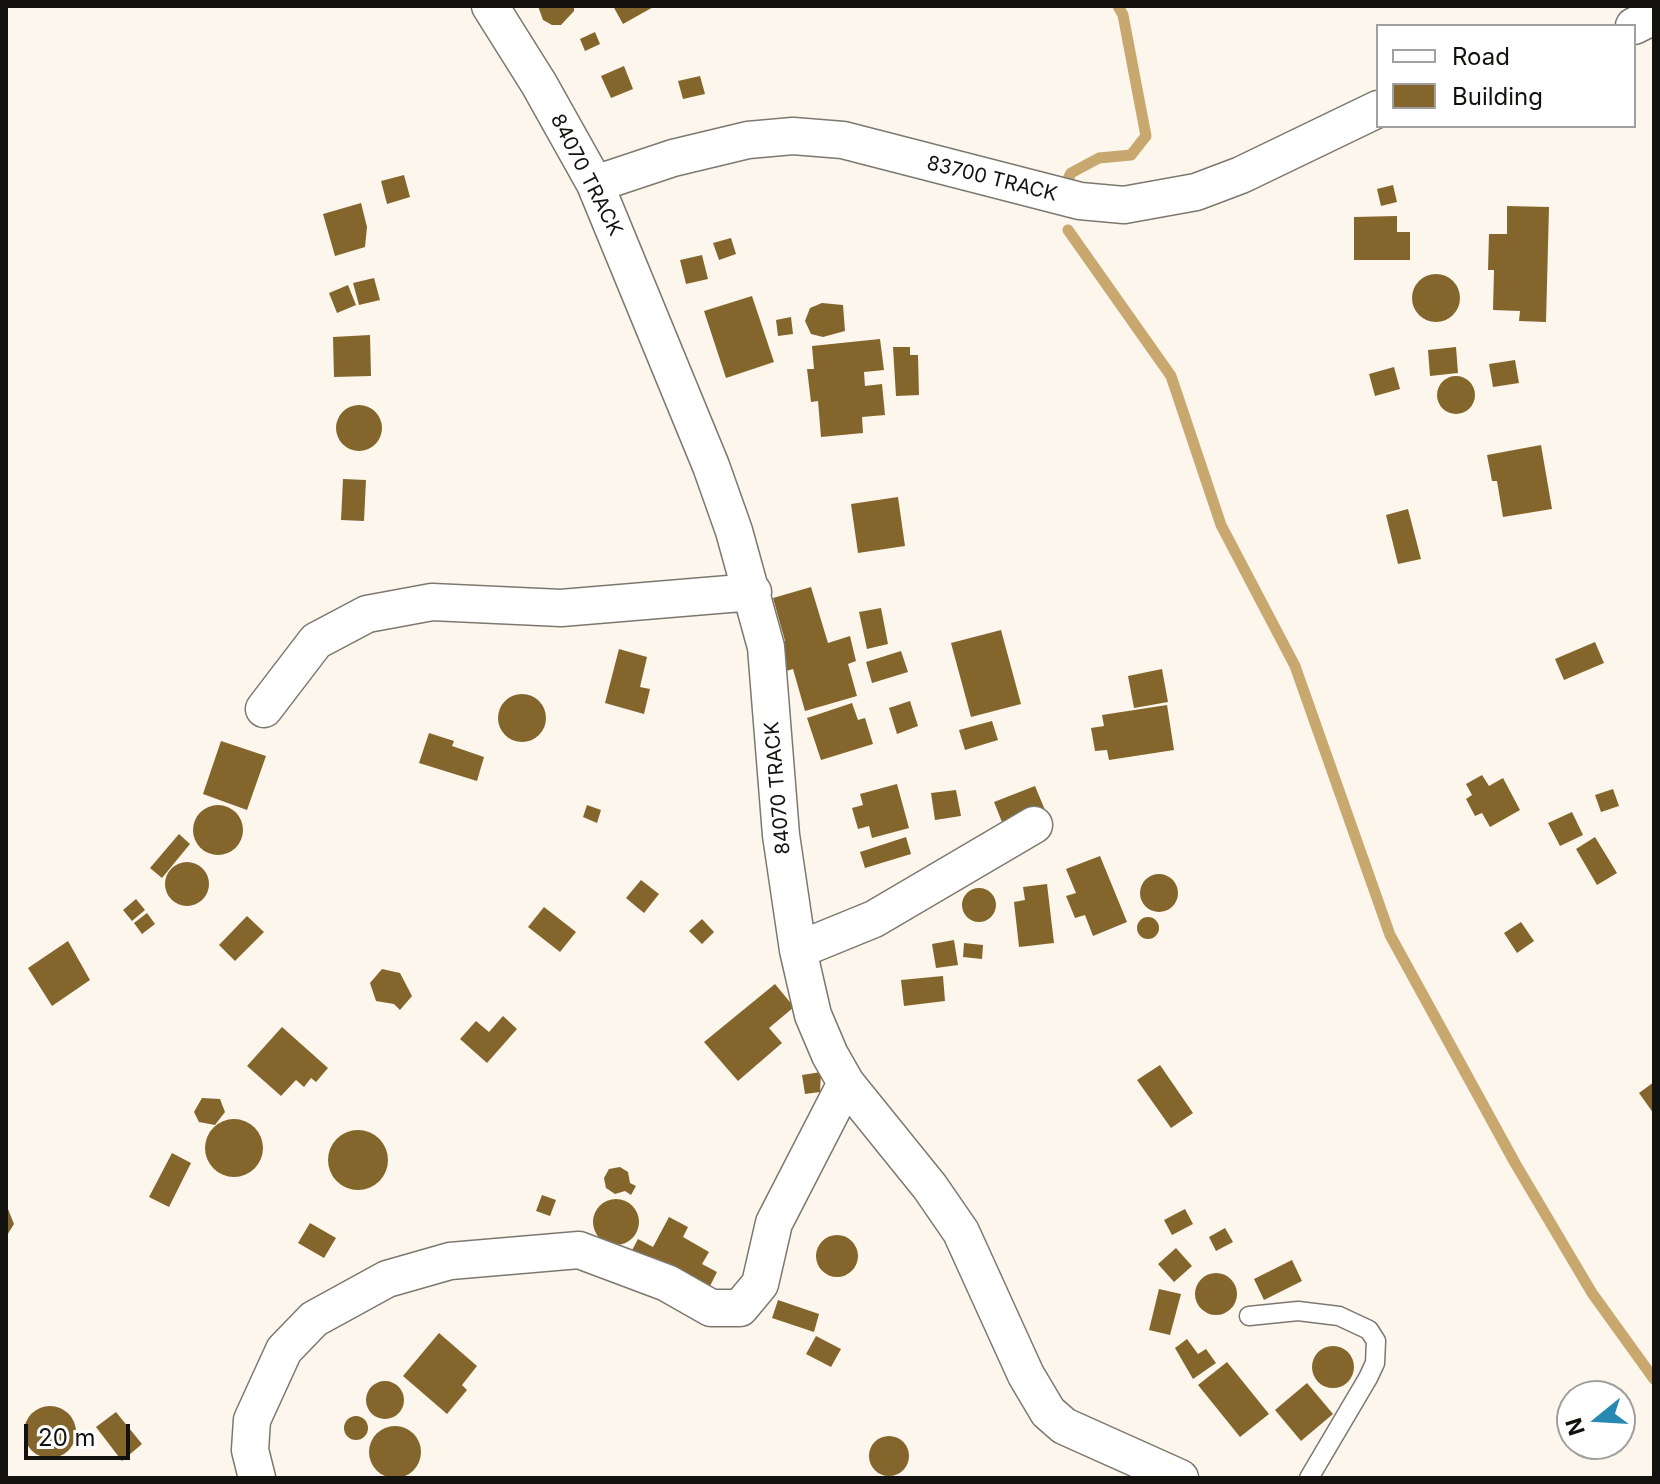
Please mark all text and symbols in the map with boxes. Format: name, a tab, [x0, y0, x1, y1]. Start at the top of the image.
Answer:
legend	[1376, 24, 1636, 128]
text: Road	[1452, 42, 1510, 71]
text: Building	[1452, 82, 1543, 111]
street label: 84070 TRACK	[545, 110, 627, 240]
street label: 83700 TRACK	[924, 151, 1060, 207]
street label: 84070 TRACK	[760, 720, 796, 856]
north arrow	[1556, 1380, 1636, 1460]
scale bar	[28, 1408, 134, 1458]
text: N	[1560, 1415, 1590, 1439]
text: 20 m	[38, 1423, 96, 1452]

